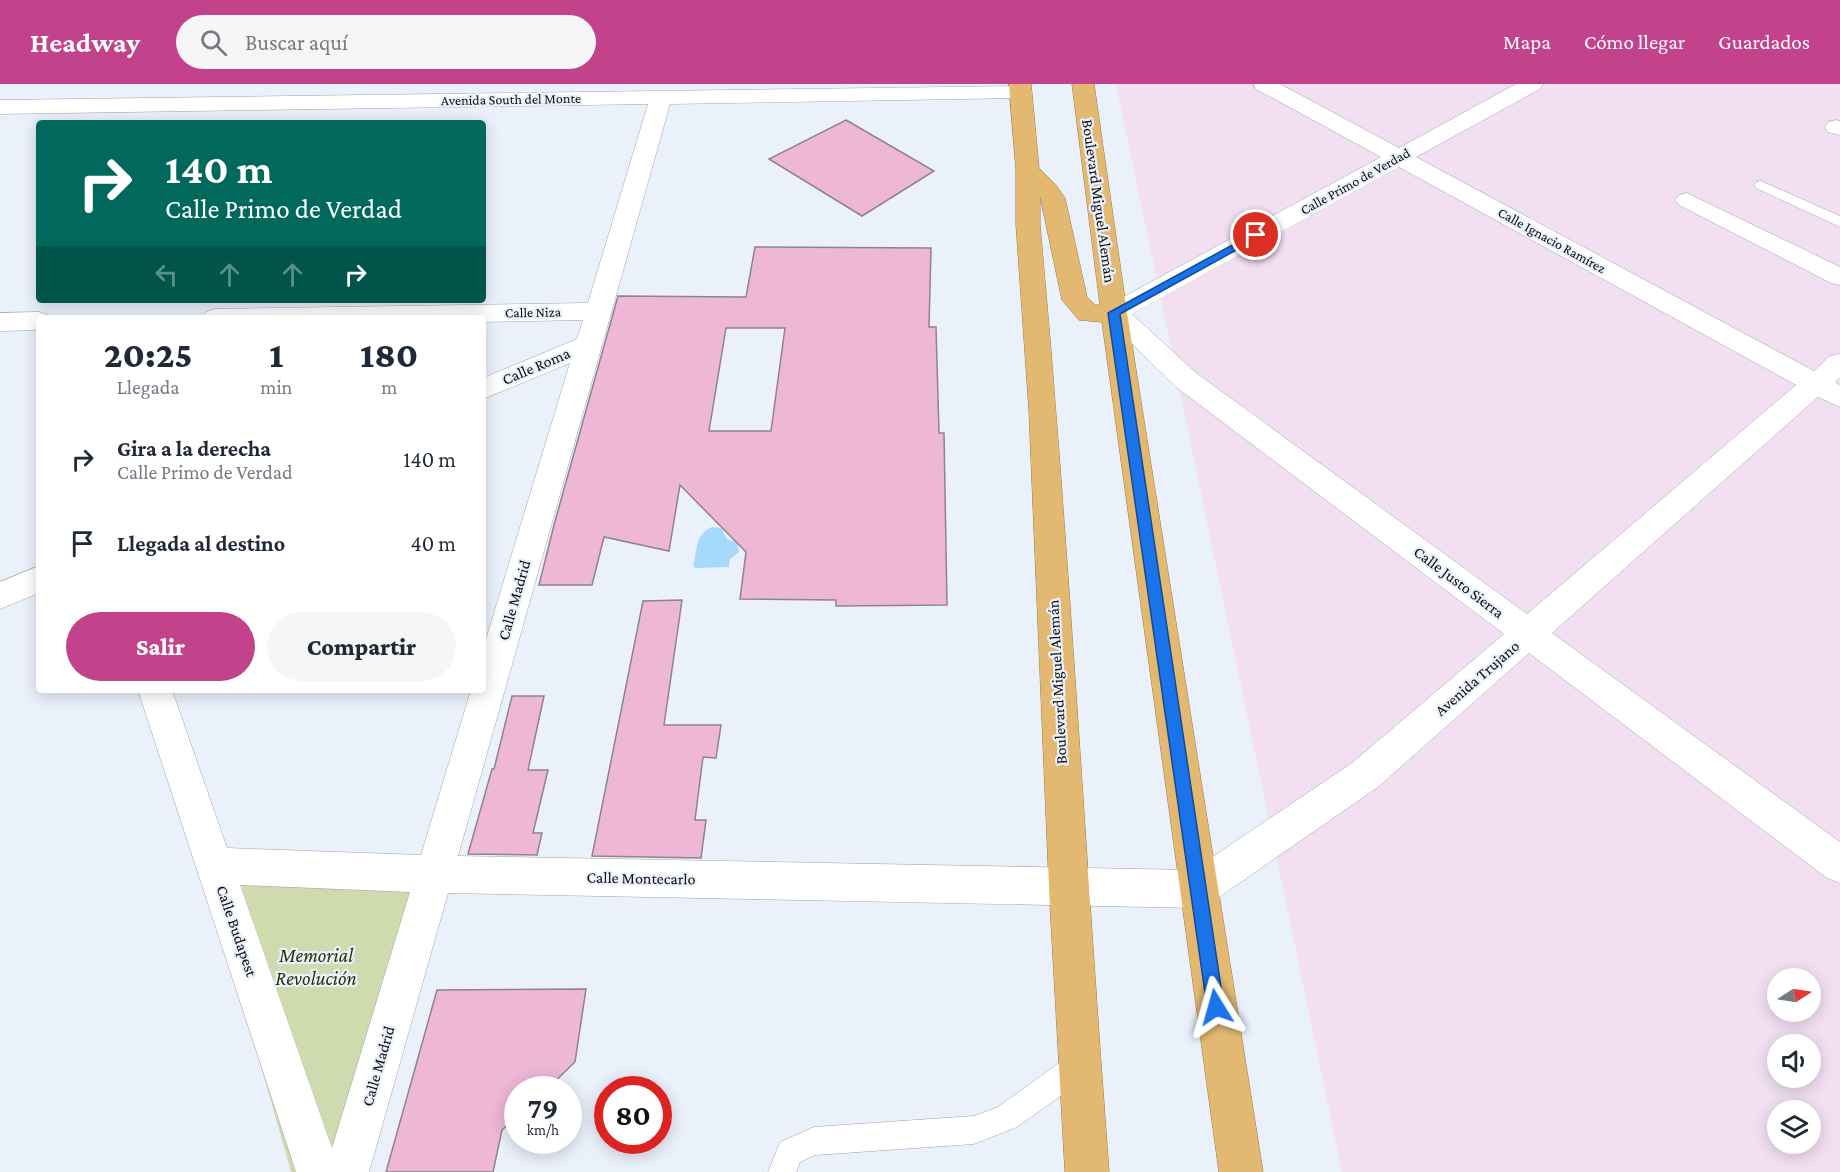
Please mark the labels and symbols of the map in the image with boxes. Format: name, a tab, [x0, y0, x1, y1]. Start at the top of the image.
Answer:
street label: Avenida South del Monte	[441, 90, 581, 108]
street label: Boulevard Miguel Alemán	[1078, 118, 1119, 284]
street label: Calle Primo de Verdad	[1297, 144, 1413, 218]
street label: Calle Ignacio Ramírez	[1495, 204, 1609, 276]
pin	[1230, 209, 1281, 260]
street label: Calle Niza	[505, 304, 562, 320]
street label: Calle Roma	[500, 344, 573, 388]
street label: Calle Justo Sierra	[1410, 543, 1508, 622]
street label: Calle Madrid	[494, 557, 534, 642]
street label: Boulevard Miguel Alemán	[1044, 599, 1071, 765]
street label: Avenida Trujano	[1432, 637, 1523, 720]
street label: Calle Montecarlo	[586, 869, 696, 887]
street label: Calle Budapest	[213, 883, 261, 980]
park label: Memorial Revolución	[275, 944, 357, 989]
north arrow	[1767, 968, 1821, 1022]
position arrow	[1184, 975, 1248, 1039]
street label: Calle Madrid	[358, 1023, 398, 1108]
speed limit sign: 80	[594, 1076, 672, 1154]

